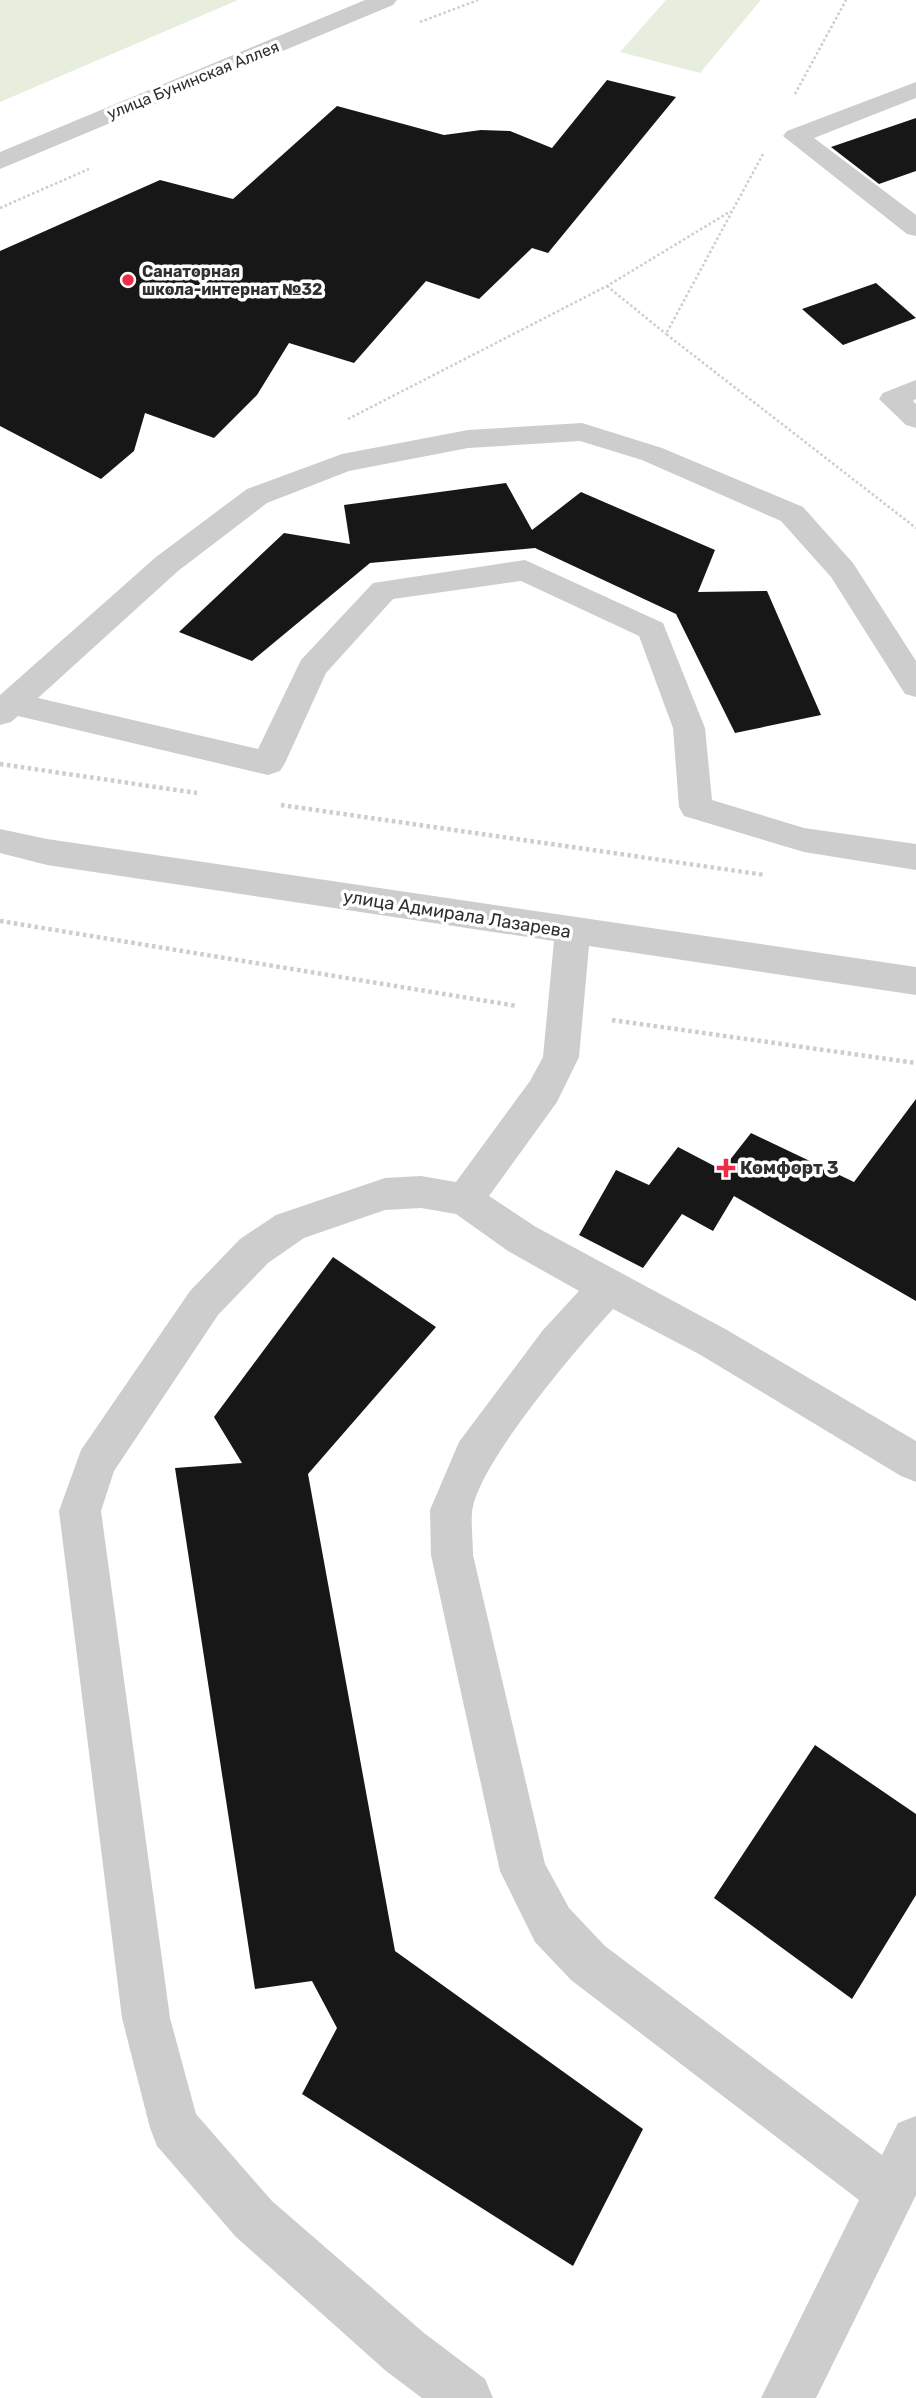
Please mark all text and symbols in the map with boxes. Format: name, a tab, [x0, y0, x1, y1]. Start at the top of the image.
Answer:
street label: улица Бунинская Аллея	[104, 37, 282, 123]
place label: Санаторная школа-интернат №32	[142, 262, 322, 299]
marker: Санаторная школа-интернат №32	[120, 272, 136, 288]
street label: улица Адмирала Лазарева	[342, 885, 572, 943]
place label: Комфорт 3	[740, 1157, 839, 1179]
marker: Комфорт 3	[718, 1160, 734, 1176]

